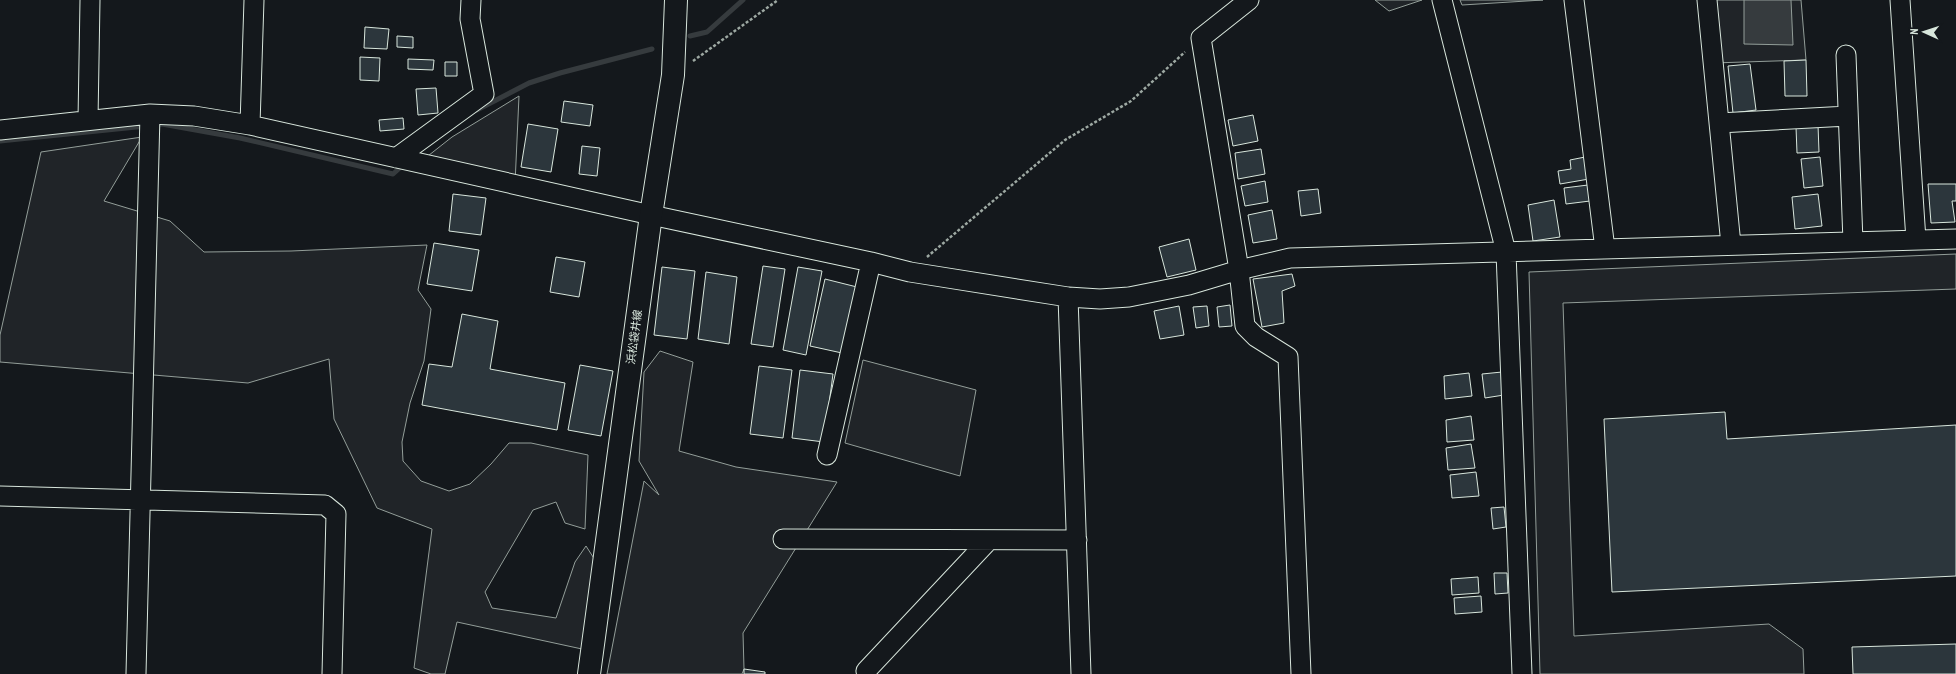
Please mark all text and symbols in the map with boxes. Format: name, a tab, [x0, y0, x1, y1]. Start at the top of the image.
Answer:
north arrow	[1904, 12, 1944, 52]
text: N	[1907, 28, 1921, 35]
street label: 浜松袋井線	[623, 309, 645, 365]

